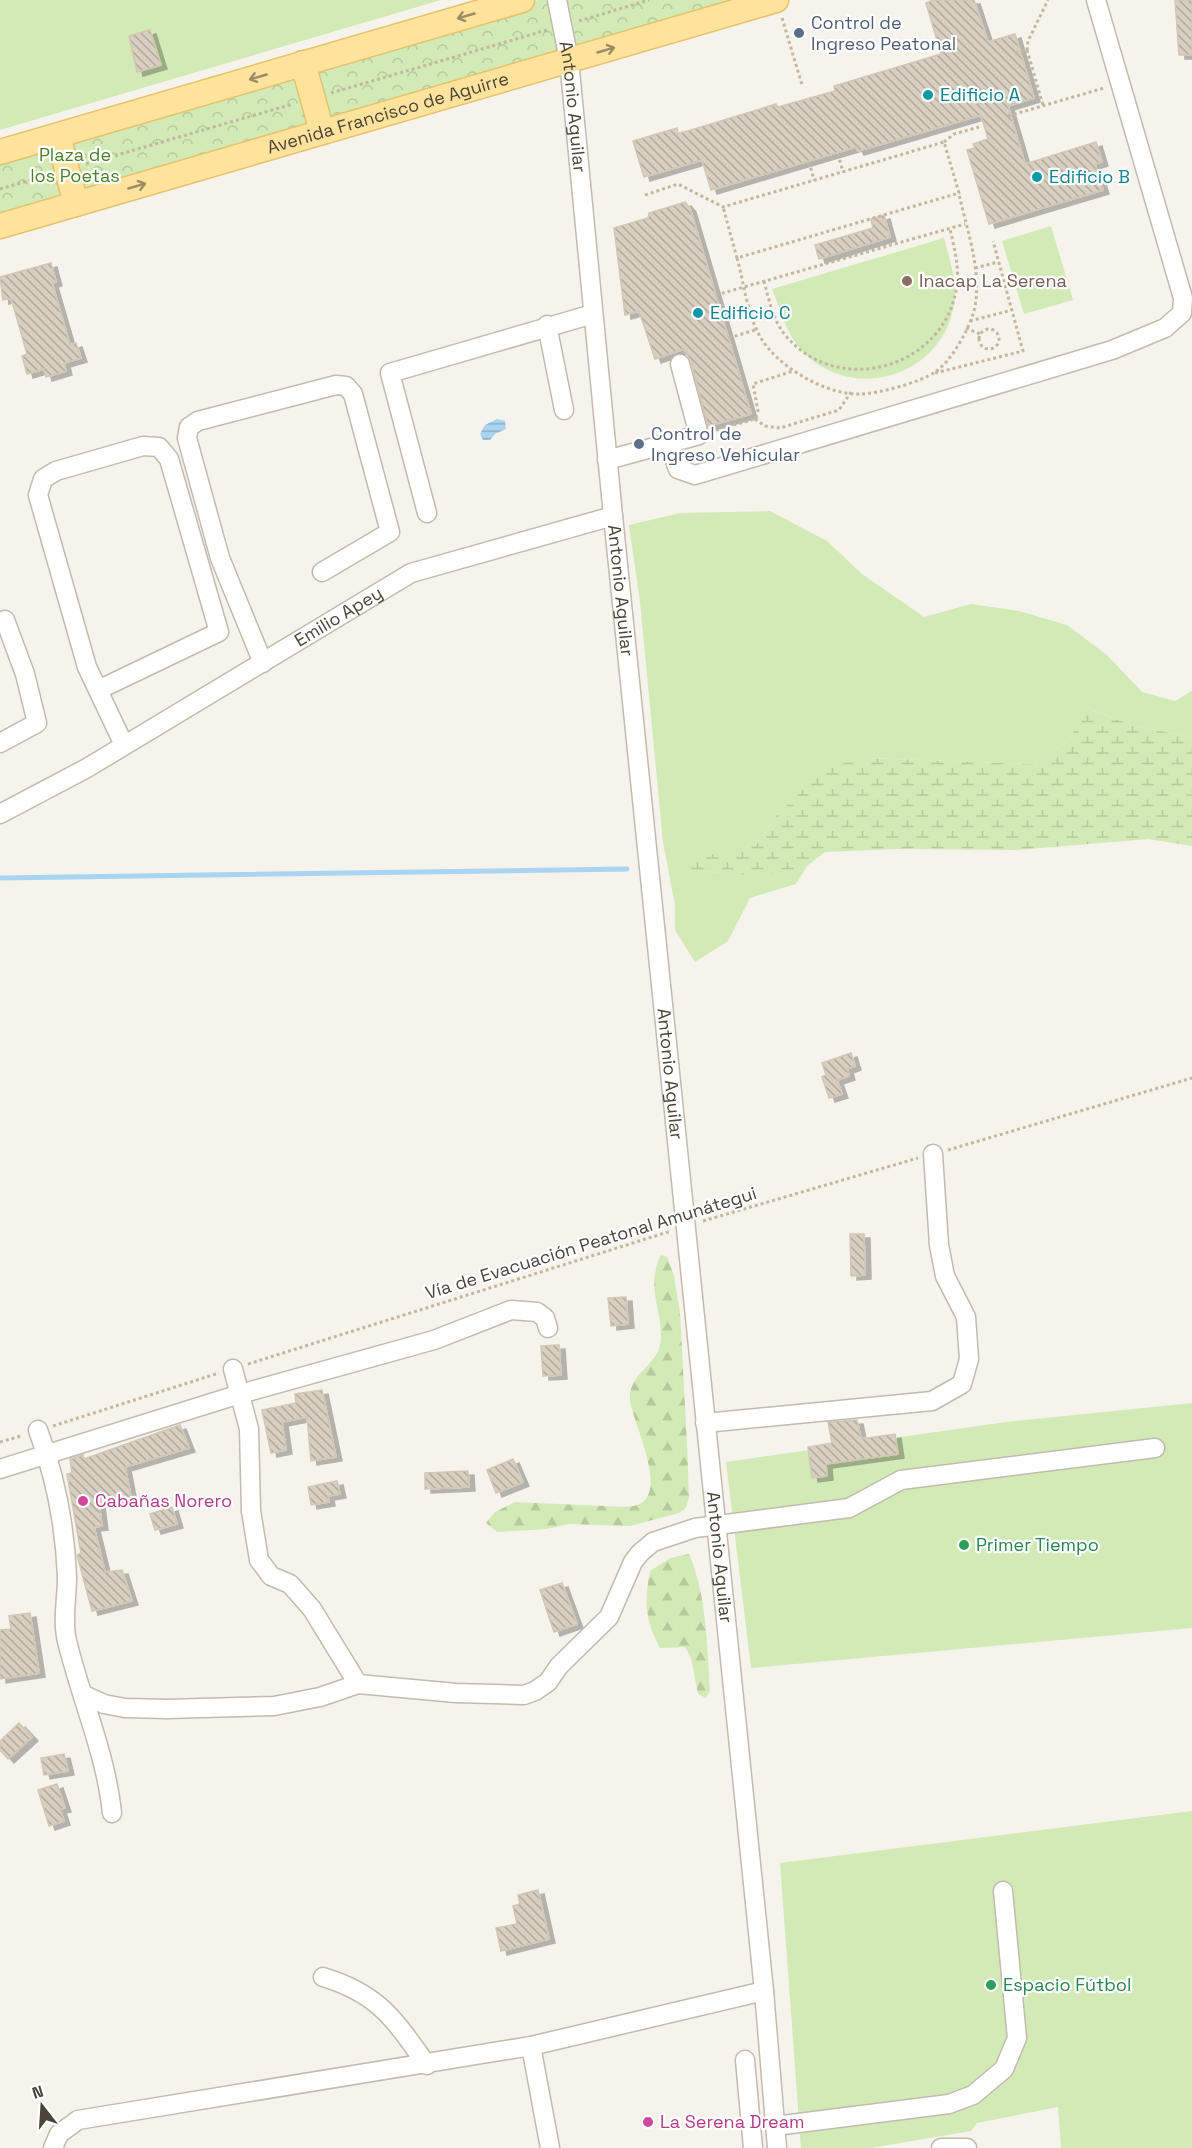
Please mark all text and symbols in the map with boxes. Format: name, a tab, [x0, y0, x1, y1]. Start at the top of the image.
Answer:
one-way arrow	[457, 11, 476, 22]
place label: Control de Ingreso Peatonal	[811, 11, 956, 55]
marker: Control de Ingreso Peatonal	[792, 26, 806, 40]
street label: Antonio Aguilar	[554, 39, 592, 174]
one-way arrow	[596, 43, 615, 55]
street label: Avenida Francisco de Aguirre	[264, 66, 511, 159]
one-way arrow	[249, 72, 268, 83]
place label: Edificio A	[940, 83, 1020, 106]
marker: Edificio A	[921, 88, 935, 102]
park label: Plaza de los Poetas	[30, 143, 120, 187]
place label: Edificio B	[1049, 165, 1130, 188]
marker: Edificio B	[1030, 170, 1044, 184]
one-way arrow	[127, 180, 146, 191]
place label: Inacap La Serena	[919, 269, 1067, 292]
marker: Inacap La Serena	[900, 274, 914, 288]
place label: Edificio C	[710, 301, 791, 324]
marker: Edificio C	[691, 306, 705, 320]
place label: Control de Ingreso Vehicular	[651, 422, 800, 466]
marker: Control de Ingreso Vehicular	[632, 437, 646, 451]
street label: Antonio Aguilar	[603, 523, 639, 657]
street label: Emilio Apey	[290, 581, 387, 652]
street label: Antonio Aguilar	[652, 1007, 689, 1141]
street label: Vía de Evacuación Peatonal Amunátegui	[422, 1181, 759, 1304]
place label: Cabañas Norero	[95, 1489, 232, 1512]
street label: Antonio Aguilar	[702, 1490, 738, 1624]
marker: Cabañas Norero	[76, 1494, 90, 1508]
place label: Primer Tiempo	[976, 1533, 1099, 1556]
marker: Primer Tiempo	[957, 1538, 971, 1552]
place label: Espacio Fútbol	[1003, 1973, 1131, 1996]
marker: Espacio Fútbol	[984, 1978, 998, 1992]
north arrow	[12, 2076, 72, 2136]
text: N	[30, 2081, 46, 2104]
place label: La Serena Dream	[660, 2110, 805, 2133]
marker: La Serena Dream	[641, 2115, 655, 2129]

